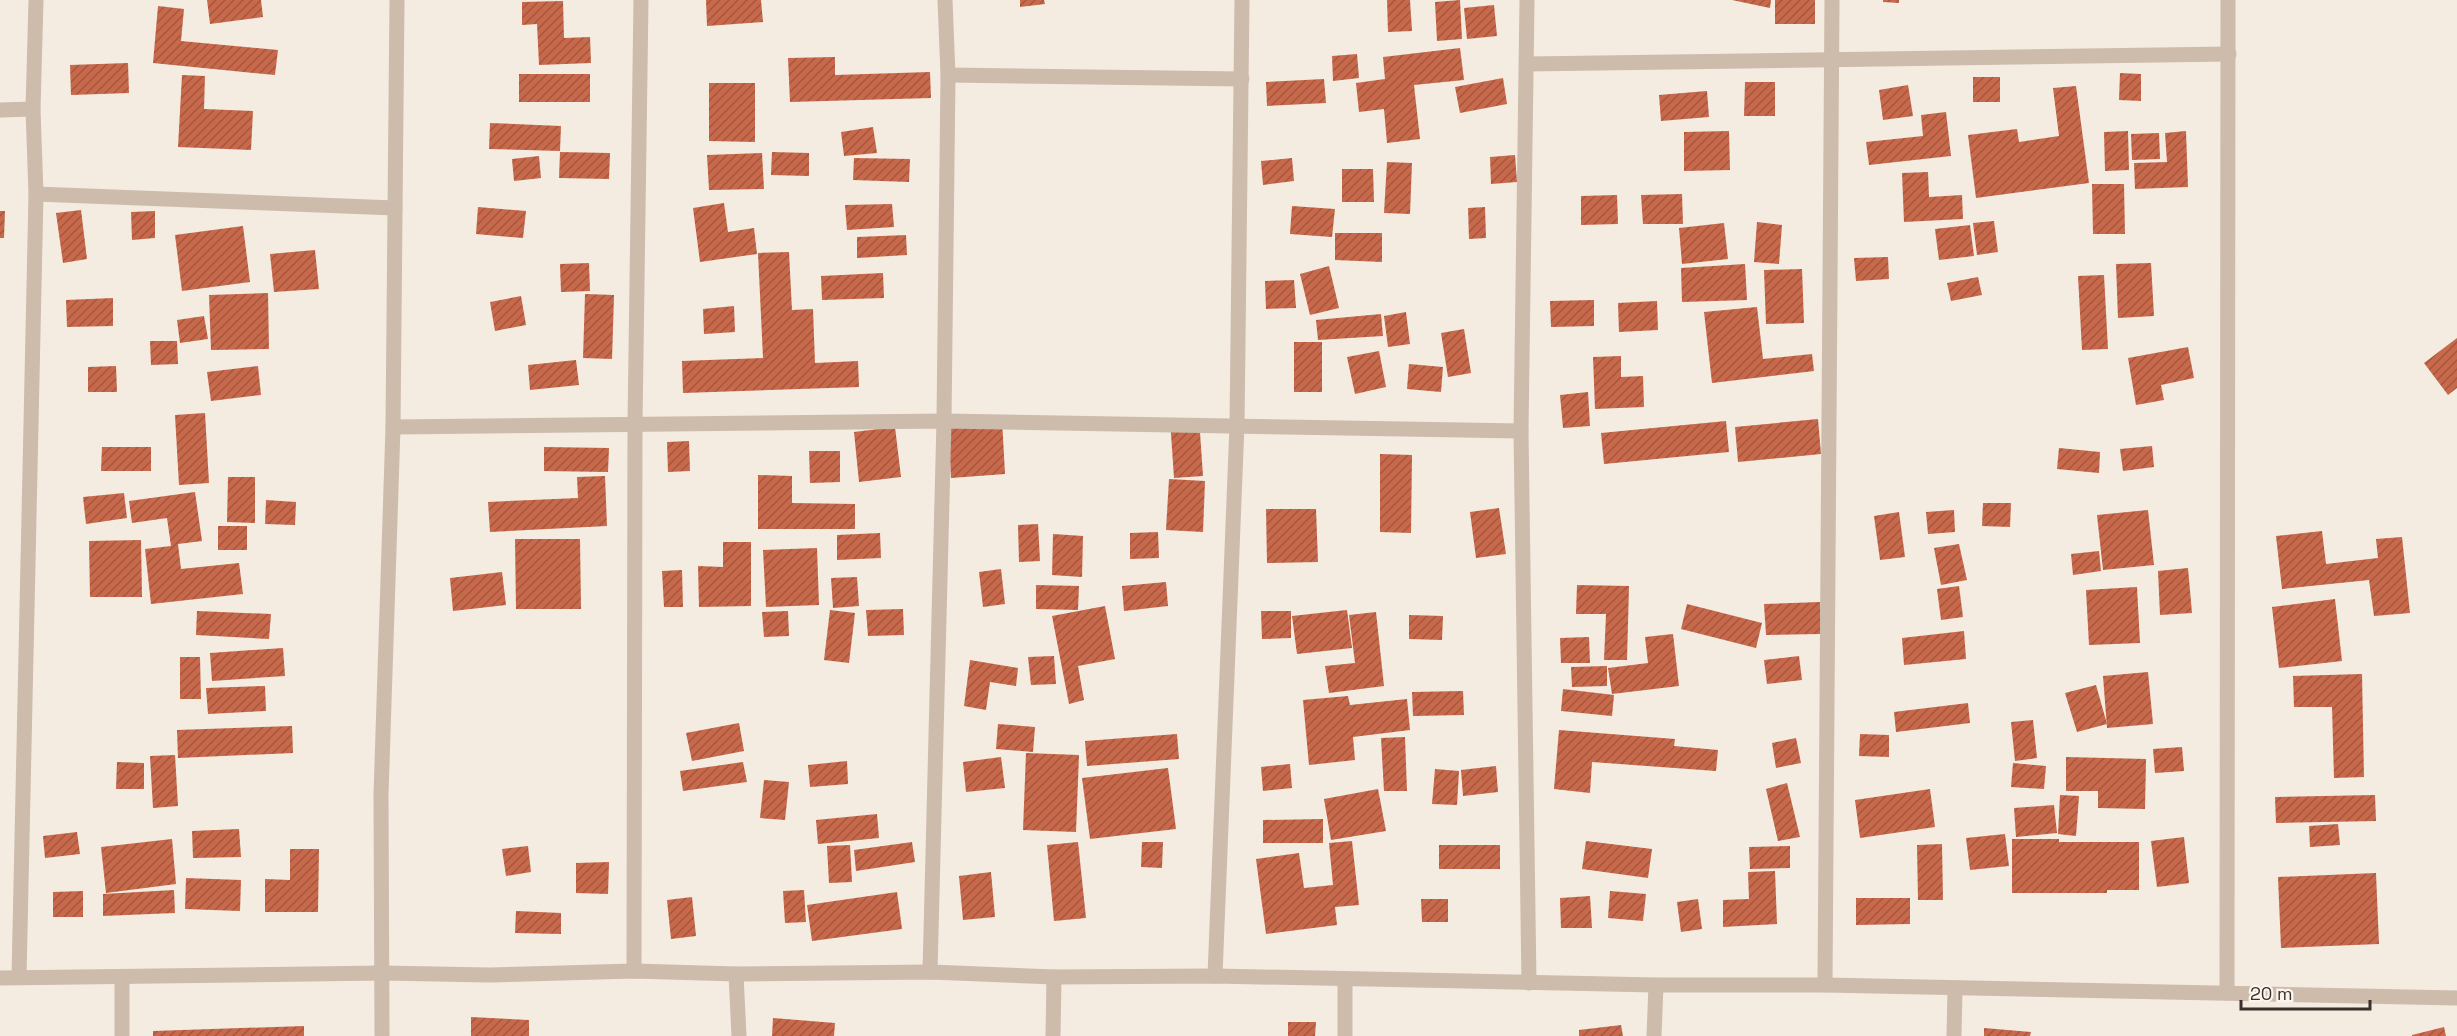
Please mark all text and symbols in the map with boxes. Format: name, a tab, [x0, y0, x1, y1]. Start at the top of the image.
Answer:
scale bar	[2241, 973, 2370, 1011]
text: 20 m	[2250, 982, 2293, 1005]

